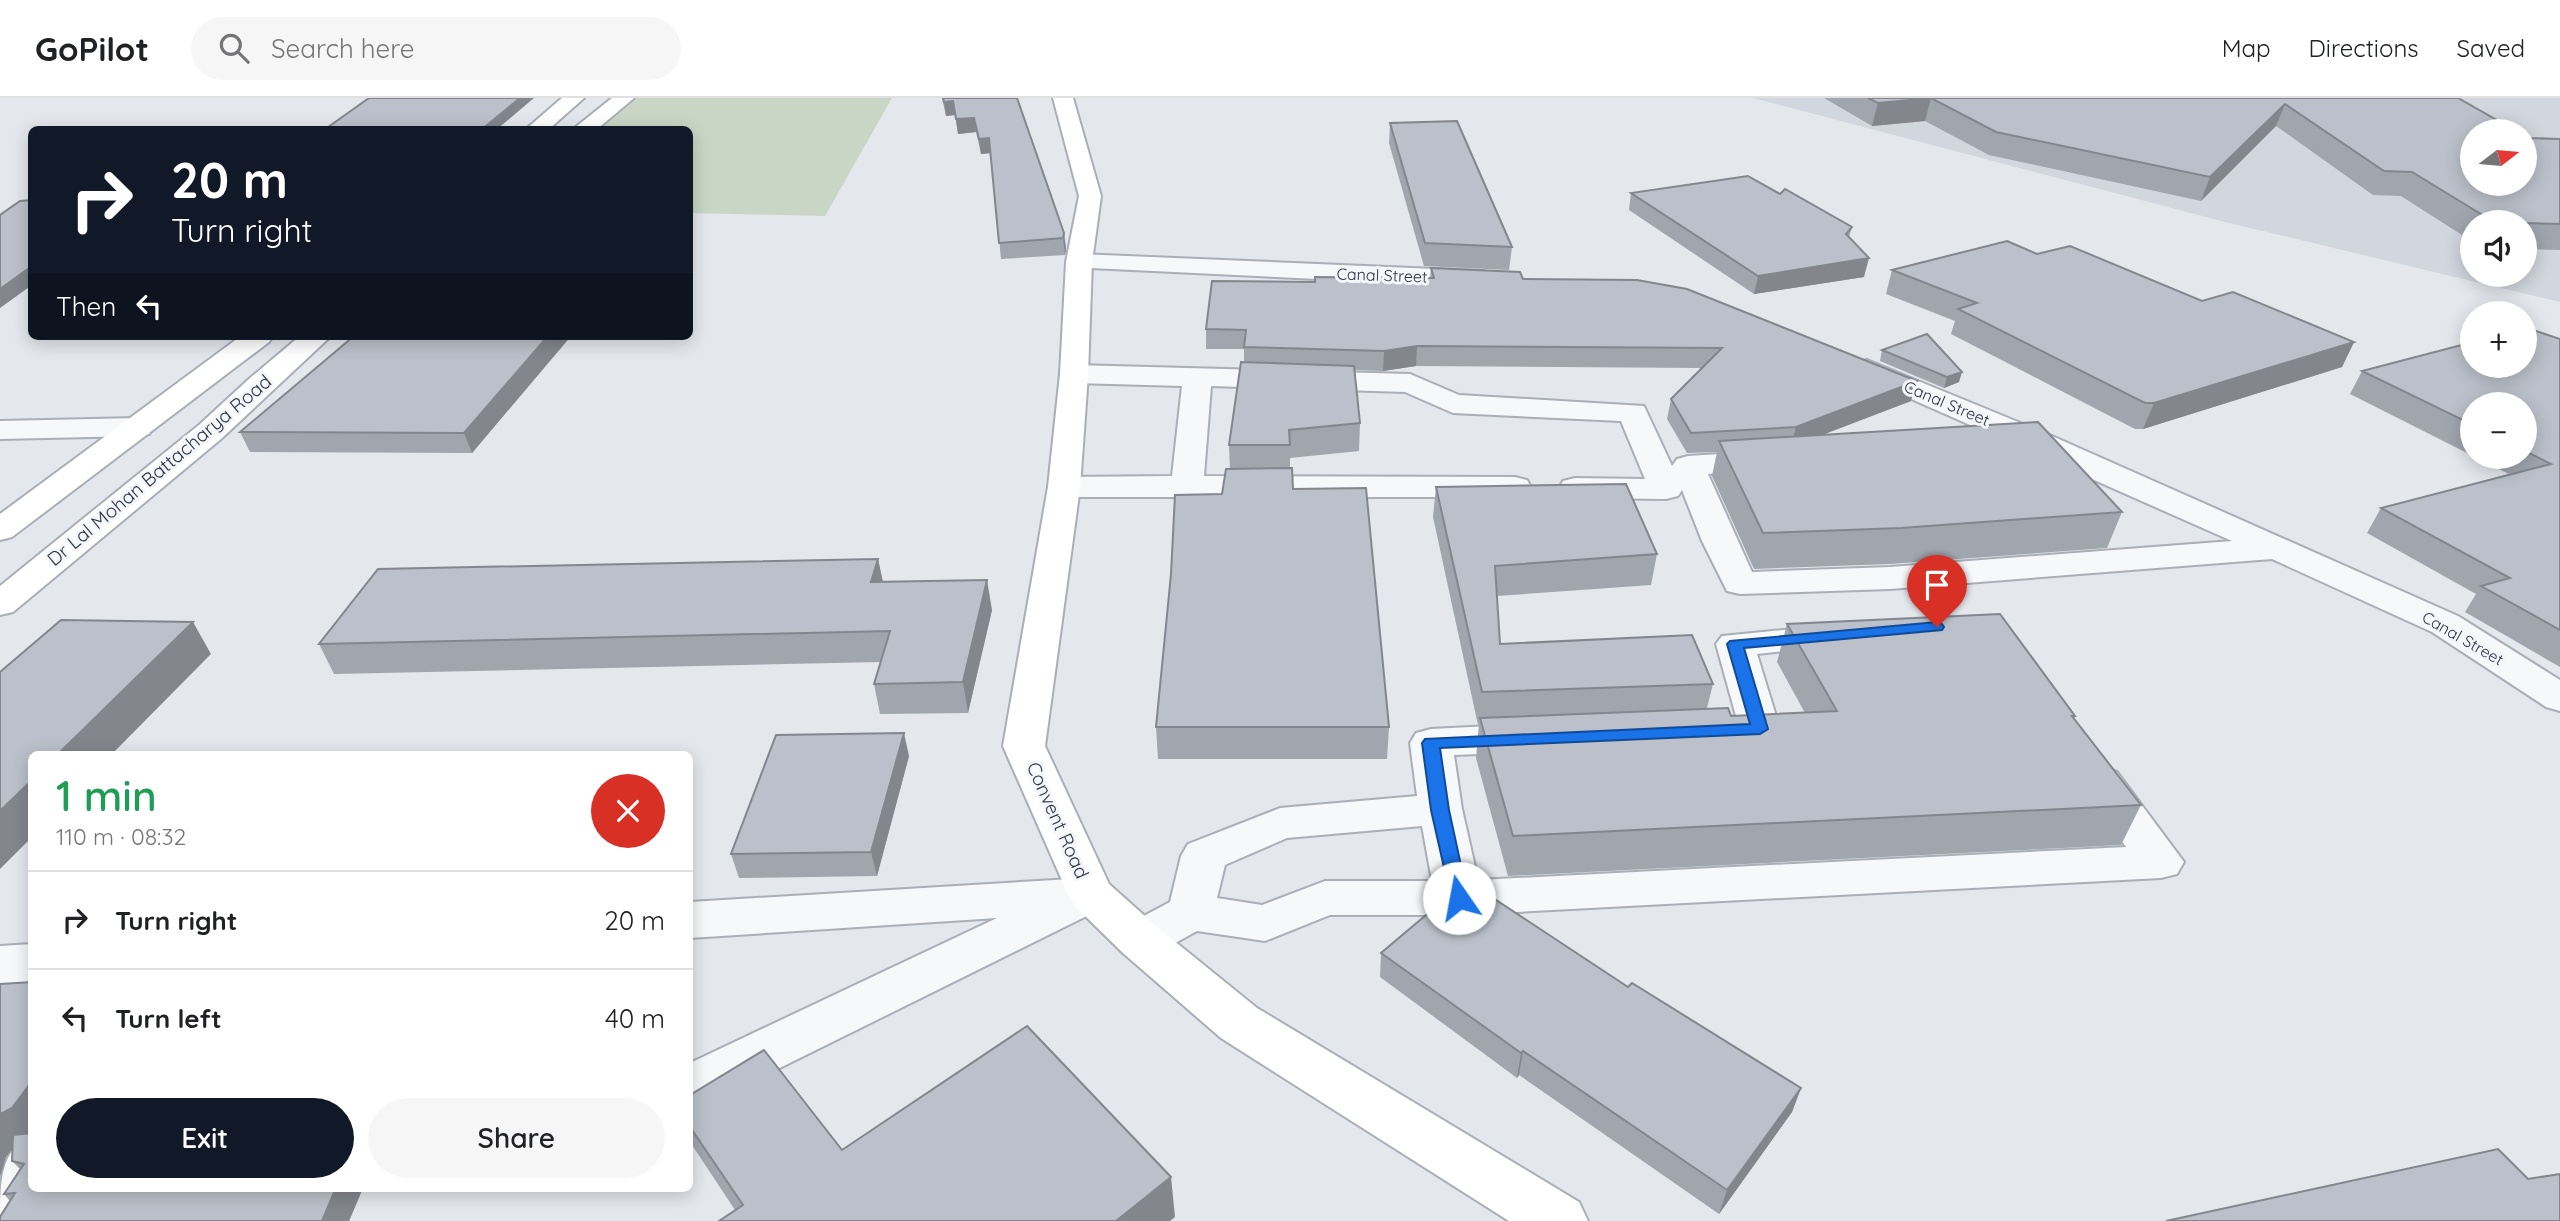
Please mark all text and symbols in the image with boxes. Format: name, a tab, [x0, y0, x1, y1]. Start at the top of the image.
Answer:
search box	[191, 17, 681, 80]
text: GoPilot	[35, 28, 149, 69]
icon: search	[215, 29, 253, 67]
text: Search here	[271, 32, 414, 65]
text: Map	[2222, 33, 2271, 63]
text: Directions	[2309, 33, 2419, 63]
text: Saved	[2457, 33, 2525, 63]
north arrow	[2460, 119, 2538, 196]
map controls	[2460, 119, 2537, 469]
text: 20 m	[171, 149, 288, 210]
icon: right	[56, 154, 147, 245]
text: Turn right	[171, 210, 312, 250]
button: sound	[2460, 210, 2537, 287]
street label: Canal Street	[1336, 263, 1428, 287]
icon: left	[130, 287, 168, 325]
text: Then	[56, 290, 116, 323]
button: +	[2460, 301, 2537, 378]
street label: Dr Lal Mohan Battacharya Road	[42, 369, 276, 571]
street label: Canal Street	[1901, 376, 1993, 430]
button: −	[2460, 392, 2537, 469]
pin	[1907, 555, 1967, 627]
icon: arrive	[1918, 566, 1956, 604]
street label: Canal Street	[2419, 607, 2507, 669]
street label: Convent Road	[1022, 758, 1094, 882]
text: 1 min	[56, 769, 157, 822]
button: close	[591, 774, 665, 848]
text: 110 m · 08:32	[56, 822, 186, 851]
position arrow	[1422, 861, 1496, 935]
icon: right	[56, 901, 94, 939]
text: Turn right	[115, 904, 237, 937]
text: 20 m	[604, 904, 665, 937]
icon: left	[56, 999, 94, 1037]
text: Turn left	[115, 1002, 222, 1035]
text: 40 m	[605, 1002, 665, 1035]
button: Exit	[56, 1098, 354, 1178]
button: Share	[368, 1098, 665, 1178]

